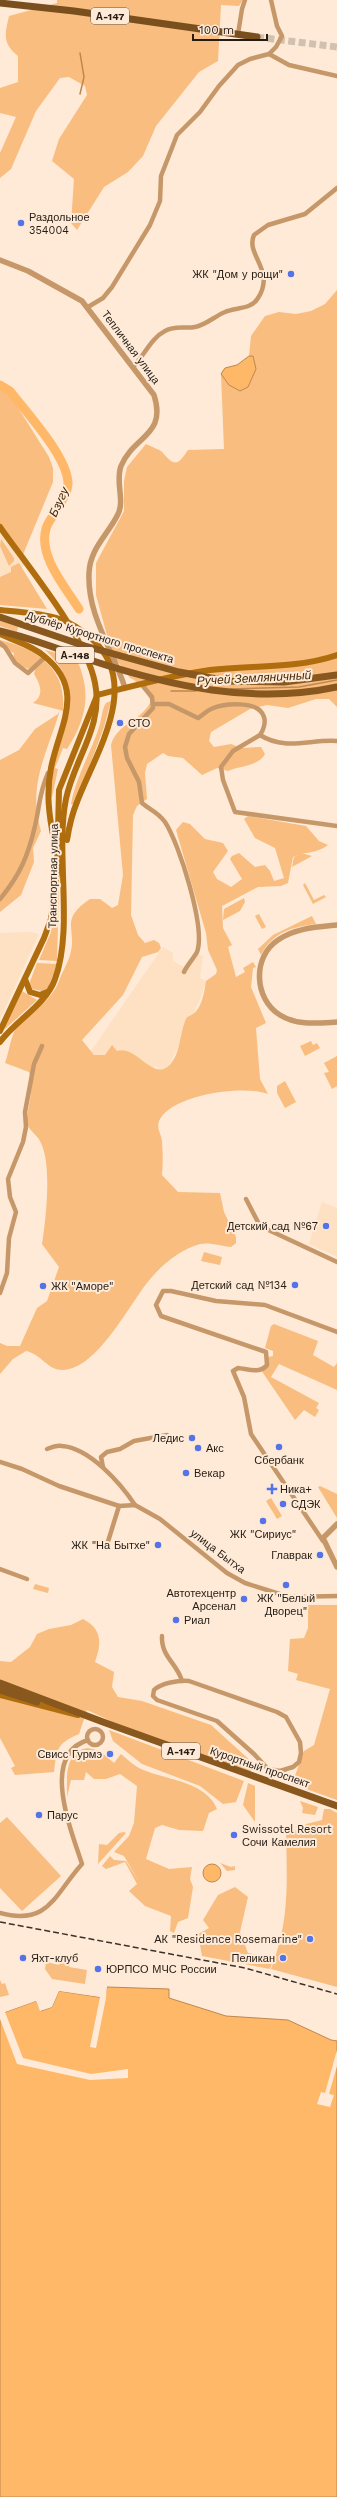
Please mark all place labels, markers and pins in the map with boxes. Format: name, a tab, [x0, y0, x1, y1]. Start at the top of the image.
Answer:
place label: Раздольное 354004	[29, 211, 90, 237]
marker: Раздольное 354004	[16, 218, 26, 228]
place label: ЖК "Дом у рощи"	[192, 268, 283, 281]
marker: ЖК "Дом у рощи"	[286, 269, 296, 279]
place label: СТО	[128, 717, 151, 730]
marker: СТО	[115, 718, 125, 728]
place label: Детский сад №67	[227, 1220, 318, 1233]
marker: Детский сад №67	[321, 1221, 331, 1231]
place label: Детский сад №134	[191, 1279, 287, 1292]
place label: ЖК "Аморе"	[51, 1280, 113, 1293]
marker: Детский сад №134	[290, 1280, 300, 1290]
marker: ЖК "Аморе"	[38, 1281, 48, 1291]
place label: Ледис	[153, 1432, 184, 1445]
marker: Ледис	[187, 1433, 197, 1443]
place label: Акс	[206, 1442, 224, 1455]
marker: Сбербанк	[274, 1442, 284, 1452]
marker: Акс	[193, 1443, 203, 1453]
place label: Сбербанк	[254, 1454, 304, 1467]
place label: Векар	[194, 1467, 225, 1480]
marker: Векар	[181, 1468, 191, 1478]
place label: Ника+	[280, 1483, 312, 1496]
marker: Ника+	[267, 1484, 277, 1494]
place label: СДЭК	[291, 1498, 321, 1511]
marker: СДЭК	[278, 1499, 288, 1509]
marker: ЖК "Сириус"	[258, 1516, 268, 1526]
place label: ЖК "Сириус"	[230, 1528, 296, 1541]
place label: ЖК "На Бытхе"	[71, 1539, 150, 1552]
marker: ЖК "На Бытхе"	[153, 1540, 163, 1550]
place label: Главрак	[271, 1549, 312, 1562]
marker: Главрак	[315, 1550, 325, 1560]
marker: ЖК "Белый Дворец"	[281, 1580, 291, 1590]
place label: Автотехцентр Арсенал	[166, 1587, 236, 1613]
place label: ЖК "Белый Дворец"	[257, 1592, 315, 1618]
marker: Автотехцентр Арсенал	[239, 1594, 249, 1604]
place label: Риал	[184, 1614, 210, 1627]
marker: Риал	[171, 1615, 181, 1625]
place label: Свисс Гурмэ	[37, 1748, 102, 1761]
marker: Свисс Гурмэ	[105, 1749, 115, 1759]
place label: Парус	[47, 1809, 78, 1822]
marker: Парус	[34, 1810, 44, 1820]
place label: Swissotel Resort Сочи Камелия	[242, 1823, 332, 1849]
marker: Swissotel Resort Сочи Камелия	[229, 1830, 239, 1840]
place label: АК "Residence Rosemarine"	[154, 1933, 302, 1946]
marker: АК "Residence Rosemarine"	[305, 1934, 315, 1944]
place label: Яхт-клуб	[31, 1952, 78, 1965]
place label: Пеликан	[232, 1952, 275, 1965]
marker: Яхт-клуб	[18, 1953, 28, 1963]
marker: Пеликан	[278, 1953, 288, 1963]
place label: ЮРПСО МЧС России	[106, 1963, 217, 1976]
marker: ЮРПСО МЧС России	[93, 1964, 103, 1974]

